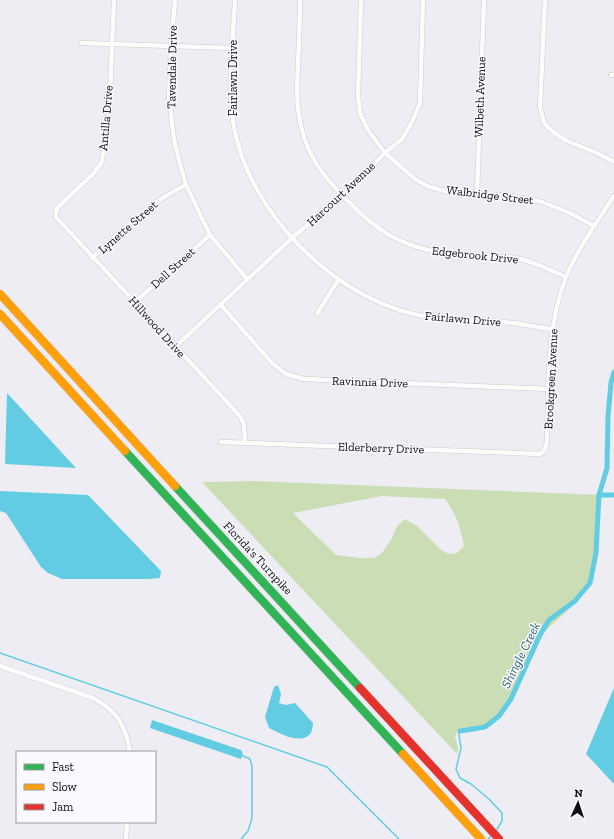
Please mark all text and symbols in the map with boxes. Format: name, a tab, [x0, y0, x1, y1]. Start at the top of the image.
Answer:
street label: Tavendale Drive	[164, 25, 180, 109]
street label: Fairlawn Drive	[226, 39, 240, 116]
street label: Wilbeth Avenue	[472, 56, 488, 138]
street label: Antilla Drive	[96, 84, 116, 151]
street label: Harcourt Avenue	[304, 159, 378, 229]
street label: Walbridge Street	[446, 183, 535, 207]
street label: Lynette Street	[96, 197, 161, 256]
street label: Edgebrook Drive	[431, 243, 519, 267]
street label: Dell Street	[148, 244, 198, 292]
street label: Hillwood Drive	[126, 293, 188, 361]
street label: Fairlawn Drive	[424, 309, 502, 329]
street label: Brookgreen Avenue	[541, 328, 561, 430]
street label: Ravinnia Drive	[332, 374, 409, 390]
street label: Elderberry Drive	[338, 439, 425, 457]
street label: Florida's Turnpike	[221, 519, 296, 598]
water label: Shingle Creek	[498, 620, 543, 691]
legend	[16, 751, 156, 823]
text: Fast	[52, 760, 75, 774]
text: Slow	[52, 780, 78, 794]
north arrow	[558, 783, 598, 823]
text: N	[574, 787, 584, 800]
text: Jam	[52, 800, 74, 814]

